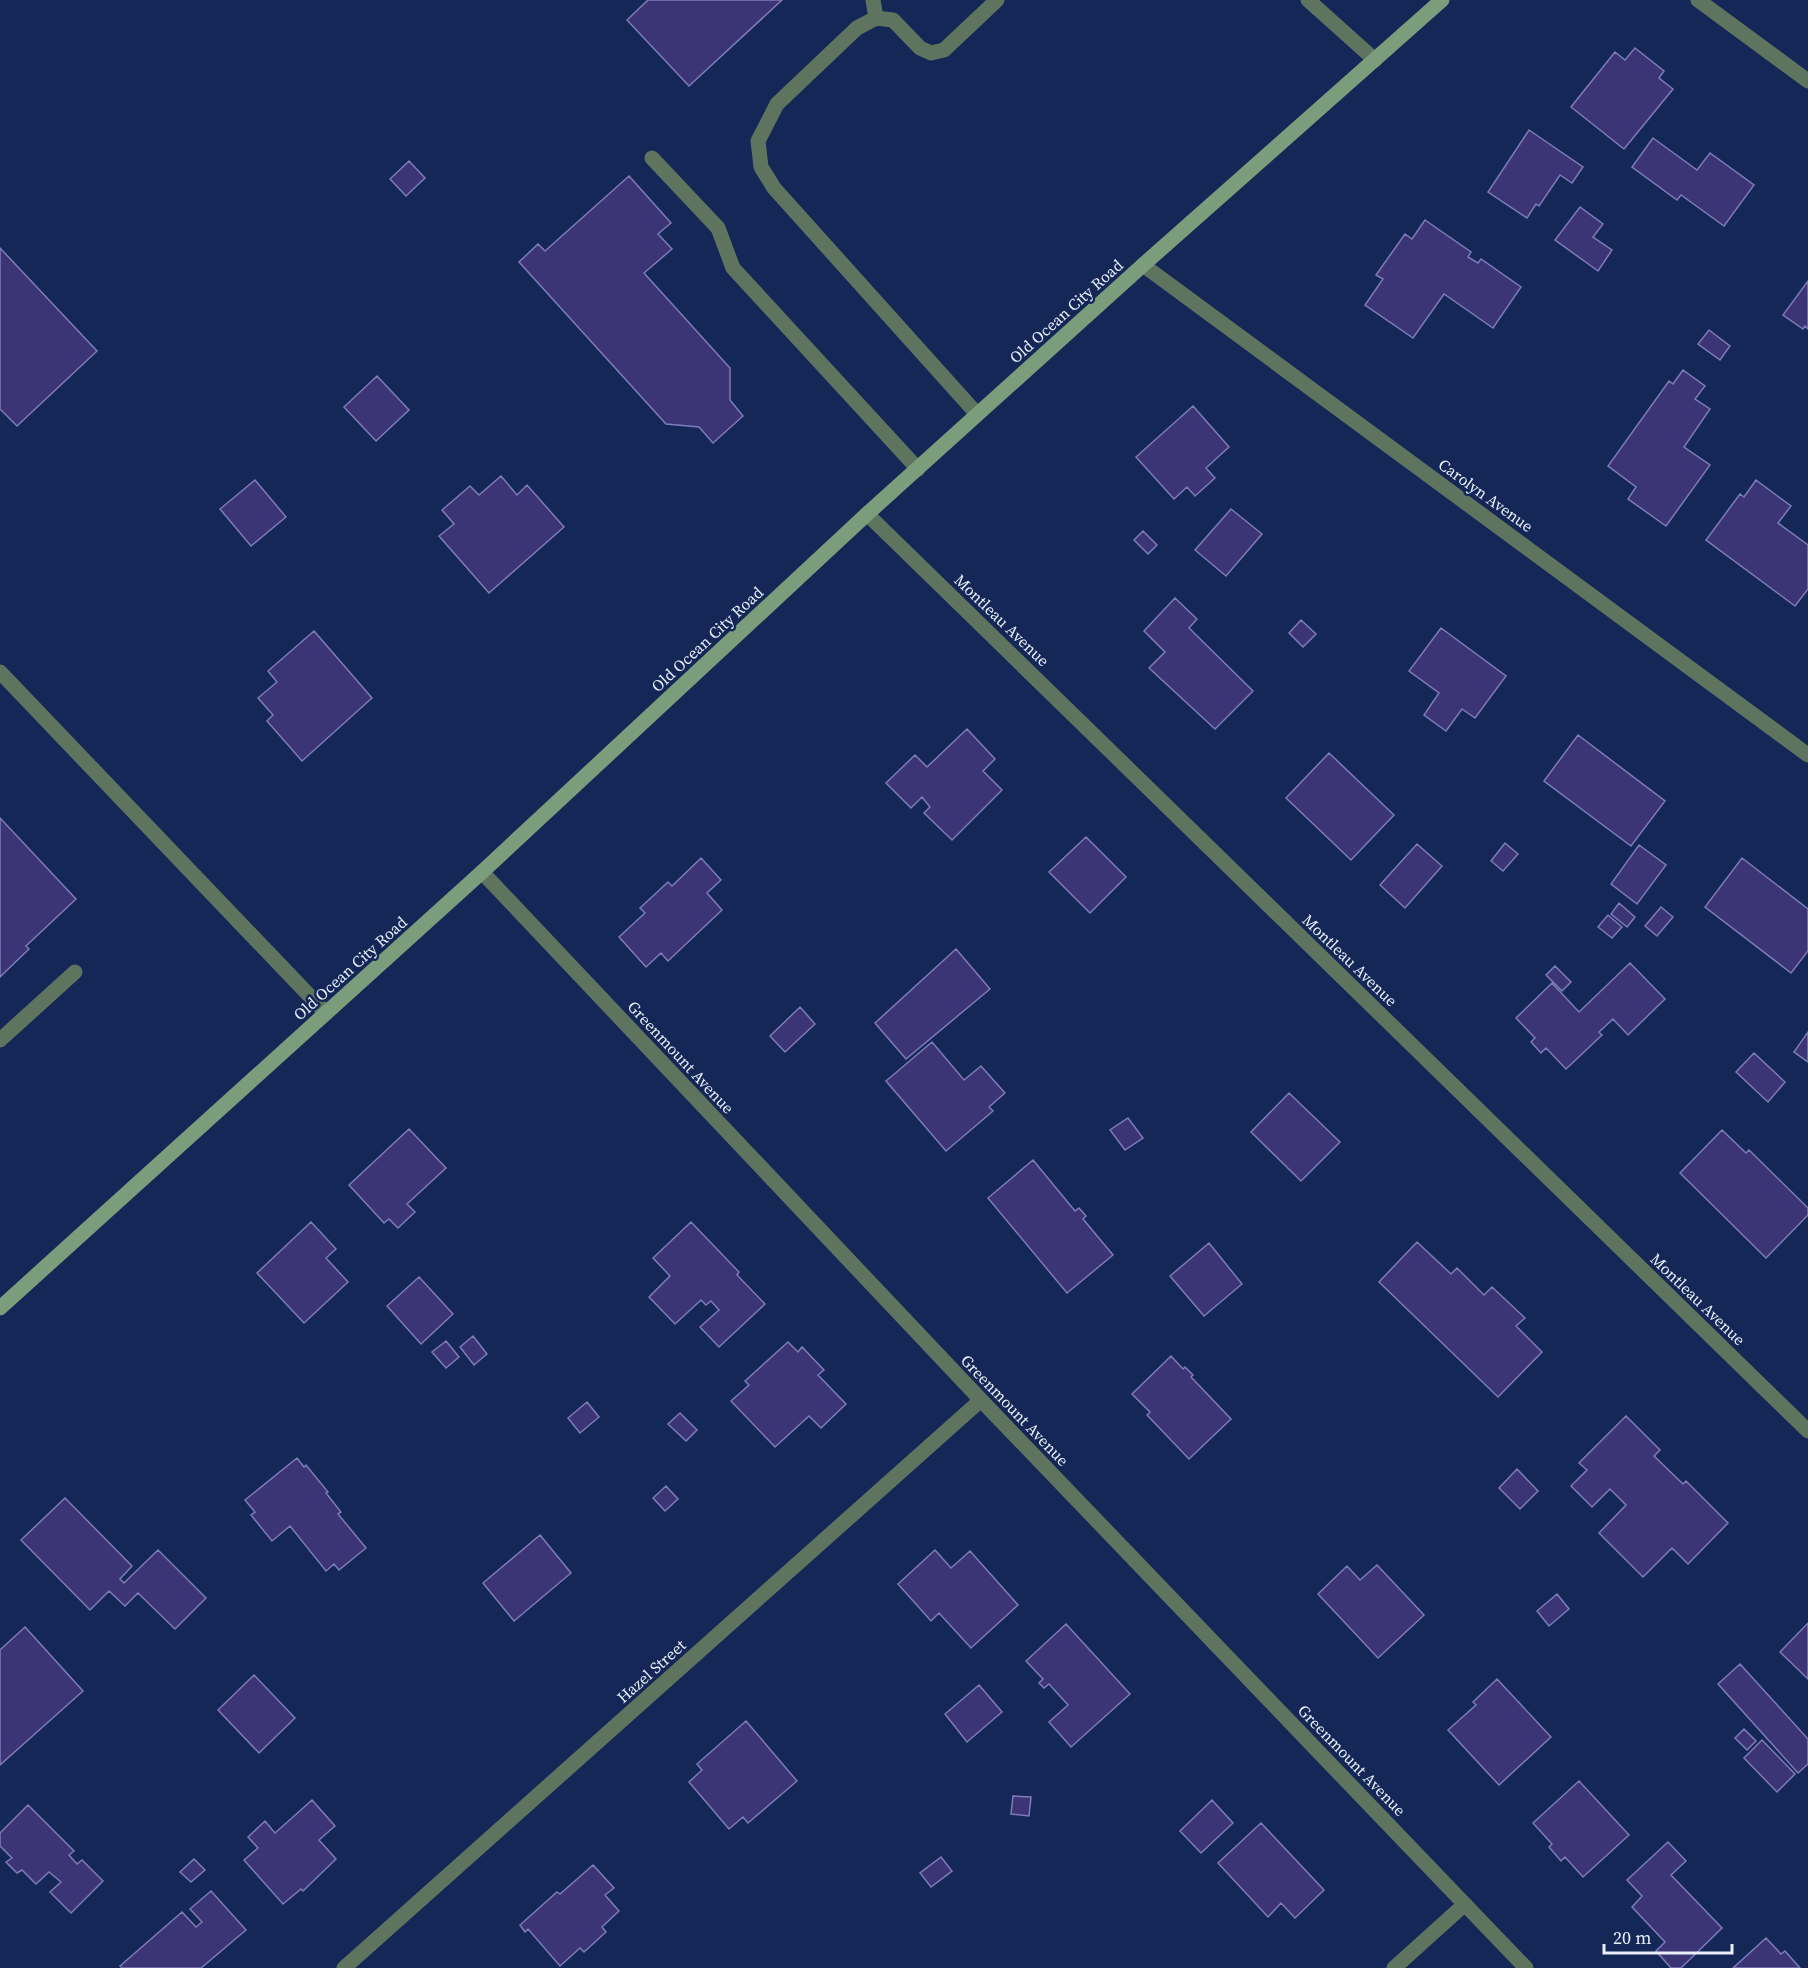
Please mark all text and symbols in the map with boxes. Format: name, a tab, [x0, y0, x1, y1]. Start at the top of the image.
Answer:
street label: Old Ocean City Road	[1004, 254, 1128, 368]
street label: Carolyn Avenue	[1434, 453, 1538, 537]
street label: Montleau Avenue	[950, 569, 1054, 671]
street label: Old Ocean City Road	[646, 581, 768, 697]
street label: Montleau Avenue	[1298, 909, 1402, 1011]
street label: Old Ocean City Road	[288, 911, 412, 1025]
street label: Greenmount Avenue	[623, 996, 739, 1118]
street label: Montleau Avenue	[1646, 1248, 1750, 1350]
street label: Greenmount Avenue	[956, 1349, 1074, 1471]
street label: Hazel Street	[612, 1634, 691, 1708]
street label: Greenmount Avenue	[1293, 1699, 1411, 1821]
scale bar	[1604, 1917, 1732, 1955]
text: 20 m	[1613, 1925, 1651, 1950]

